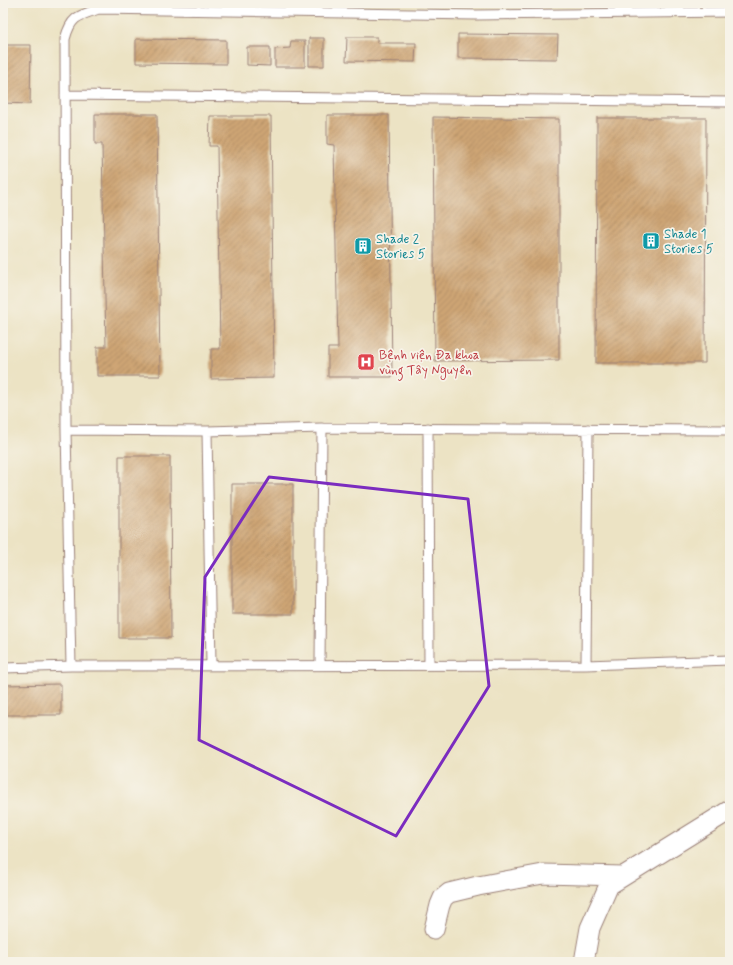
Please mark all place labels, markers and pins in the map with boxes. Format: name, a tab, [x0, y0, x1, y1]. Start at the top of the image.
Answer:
place label: Shade 1 Stories 5	[664, 226, 714, 258]
place label: Shade 2 Stories 5	[376, 231, 426, 263]
building icon: Shade 1 Stories 5	[641, 231, 661, 251]
building icon: Shade 2 Stories 5	[353, 236, 373, 256]
place label: Bệnh viện Đa khoa vùng Tây Nguyên	[379, 347, 480, 381]
hospital icon: Bệnh viện Đa khoa vùng Tây Nguyên	[356, 352, 376, 372]

